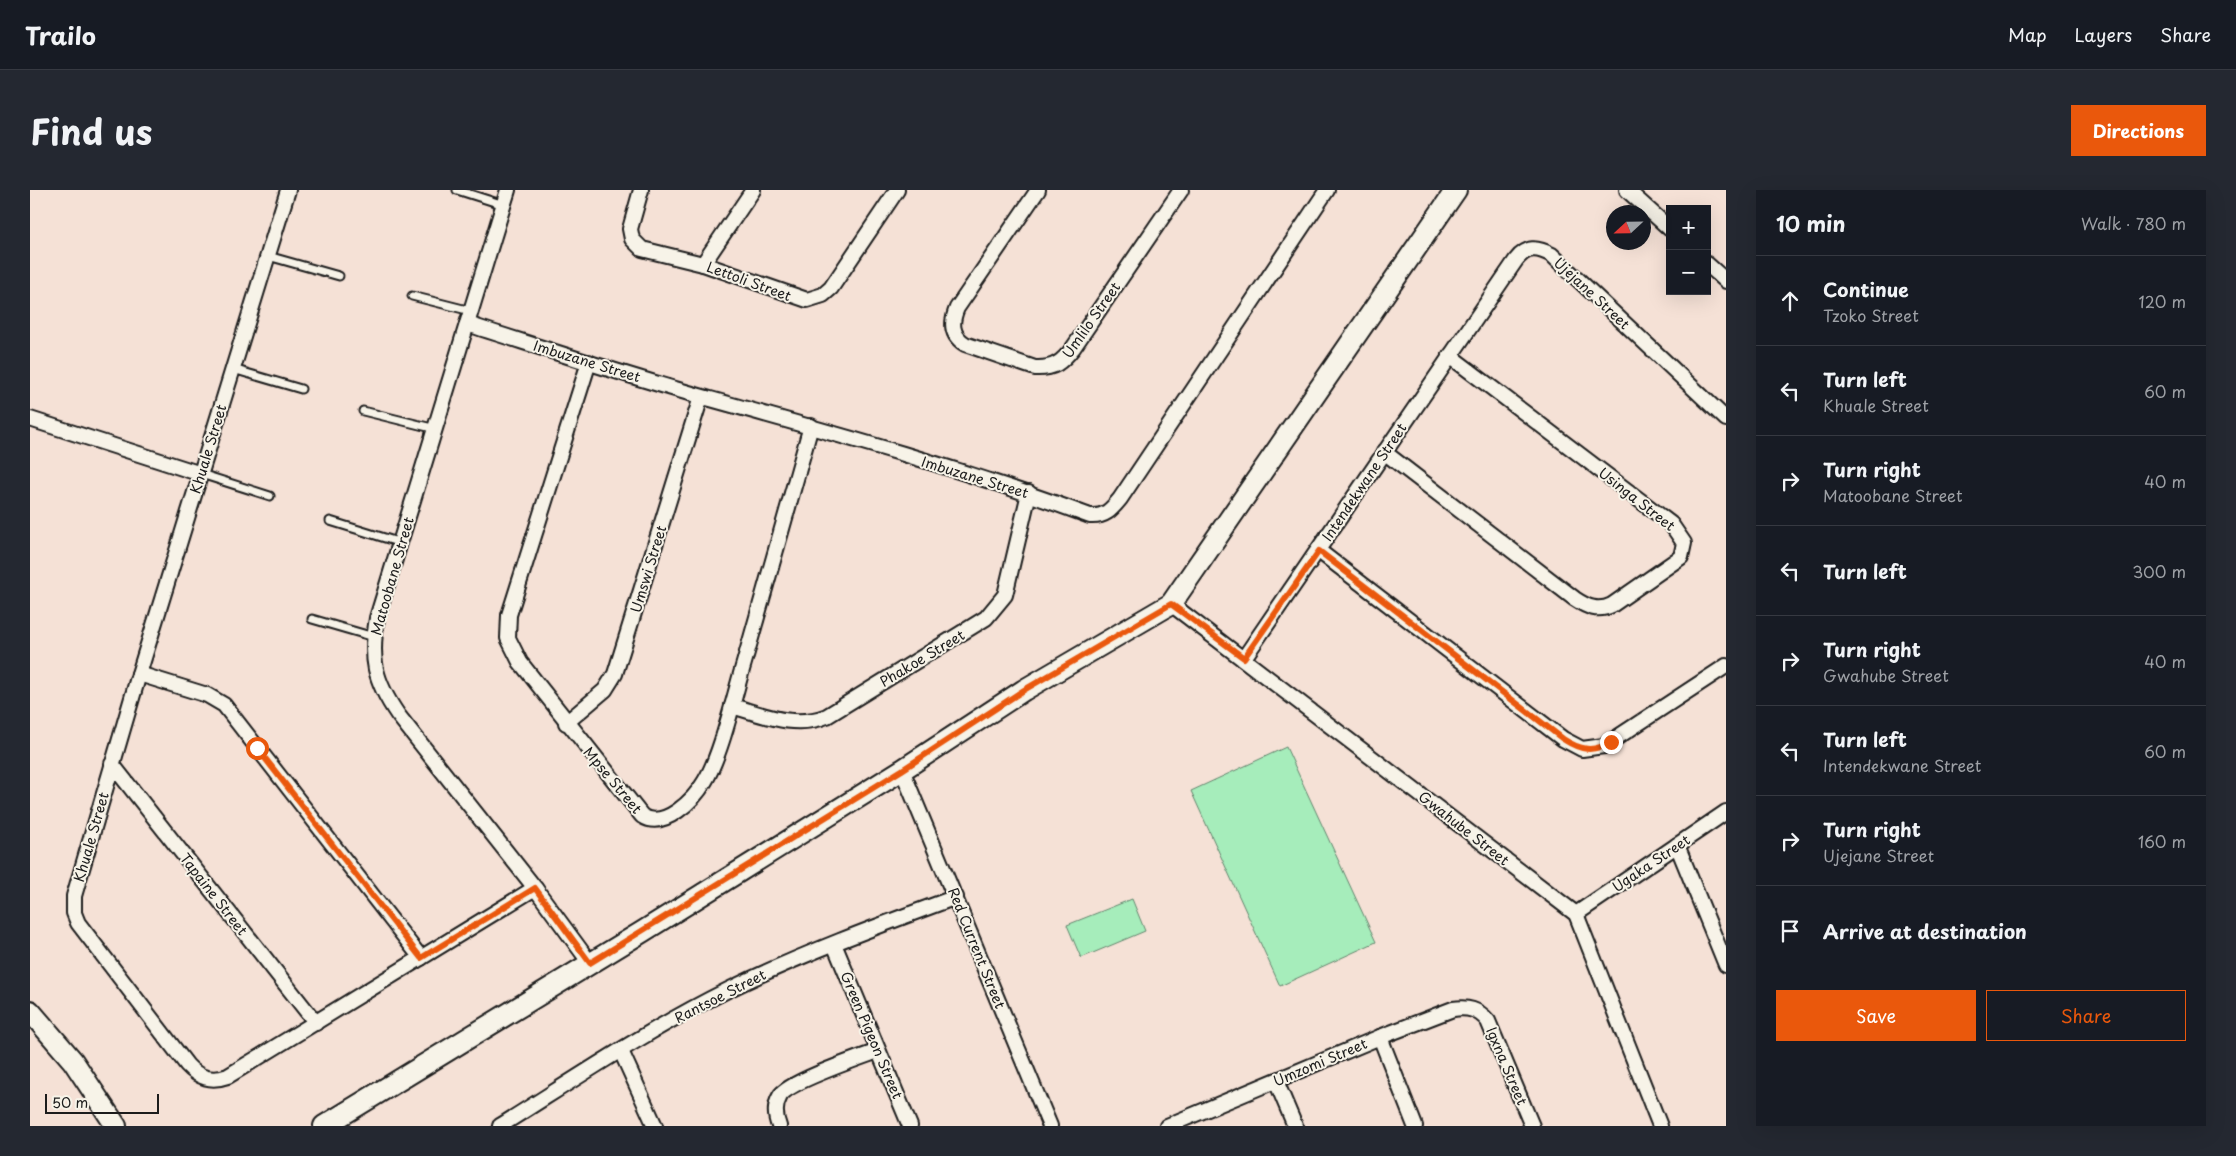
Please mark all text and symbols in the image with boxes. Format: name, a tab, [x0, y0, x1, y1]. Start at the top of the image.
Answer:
text: Trailo	[25, 17, 96, 53]
text: Map	[2008, 21, 2047, 48]
text: Layers	[2075, 21, 2132, 48]
text: Share	[2160, 21, 2211, 48]
text: Find us	[30, 104, 152, 157]
button: Directions	[2071, 105, 2206, 156]
north arrow	[1606, 205, 1651, 250]
map controls	[1666, 205, 1711, 295]
button: +	[1666, 205, 1711, 250]
text: 10 min	[1776, 207, 1846, 239]
text: Walk · 780 m	[2081, 211, 2186, 235]
button: −	[1666, 250, 1711, 295]
street label: Ujejane Street	[1549, 252, 1635, 334]
street label: Lettoli Street	[704, 256, 795, 306]
text: Continue	[1823, 275, 1909, 303]
street label: Umlilo Street	[1057, 277, 1125, 362]
icon: ahead	[1776, 287, 1804, 315]
text: 120 m	[2139, 289, 2186, 313]
text: Tzoko Street	[1823, 303, 1919, 327]
street label: Imbuzane Street	[531, 335, 643, 387]
text: Turn left	[1823, 365, 1907, 393]
icon: left	[1776, 377, 1804, 405]
text: 60 m	[2144, 379, 2186, 403]
text: Khuale Street	[1823, 393, 1929, 417]
street label: Khuale Street	[184, 401, 232, 496]
street label: Intendekwane Street	[1317, 418, 1412, 545]
street label: Imbuzane Street	[919, 451, 1031, 503]
text: Turn right	[1823, 455, 1921, 483]
street label: Usinga Street	[1594, 462, 1680, 536]
icon: right	[1776, 467, 1804, 495]
text: 40 m	[2144, 469, 2186, 493]
text: Matoobane Street	[1823, 483, 1963, 507]
street label: Matoobane Street	[365, 514, 419, 638]
street label: Umswi Street	[625, 523, 671, 615]
icon: left	[1776, 557, 1804, 585]
text: Turn left	[1823, 557, 1907, 585]
text: 300 m	[2132, 559, 2186, 583]
street label: Phakoe Street	[875, 624, 969, 692]
text: Turn right	[1823, 635, 1921, 663]
icon: right	[1776, 647, 1804, 675]
text: 40 m	[2144, 649, 2186, 673]
text: Gwahube Street	[1823, 663, 1949, 687]
text: Turn left	[1823, 725, 1907, 753]
route end	[1600, 731, 1623, 754]
route start	[246, 737, 269, 760]
icon: left	[1776, 737, 1804, 765]
text: 60 m	[2144, 739, 2186, 763]
street label: Mpse Street	[579, 742, 647, 818]
text: Intendekwane Street	[1823, 753, 1981, 777]
street label: Gwahube Street	[1414, 786, 1514, 870]
street label: Khuale Street	[68, 789, 114, 884]
text: Turn right	[1823, 815, 1921, 843]
icon: right	[1776, 827, 1804, 855]
street label: Ugaka Street	[1608, 829, 1694, 897]
text: 160 m	[2138, 829, 2186, 853]
text: Ujejane Street	[1823, 843, 1934, 867]
street label: Tapaine Street	[175, 849, 253, 940]
street label: Red Current Street	[943, 884, 1011, 1012]
icon: arrive	[1776, 917, 1804, 945]
text: Arrive at destination	[1823, 917, 2027, 945]
street label: Rantsoe Street	[671, 964, 770, 1028]
street label: Green Pigeon Street	[836, 968, 909, 1102]
button: Save	[1776, 990, 1976, 1041]
button: Share	[1986, 990, 2186, 1041]
street label: Igxna Street	[1481, 1024, 1533, 1108]
street label: Umzomi Street	[1270, 1033, 1370, 1091]
scale bar	[45, 1091, 159, 1114]
text: 50 m	[52, 1092, 88, 1113]

